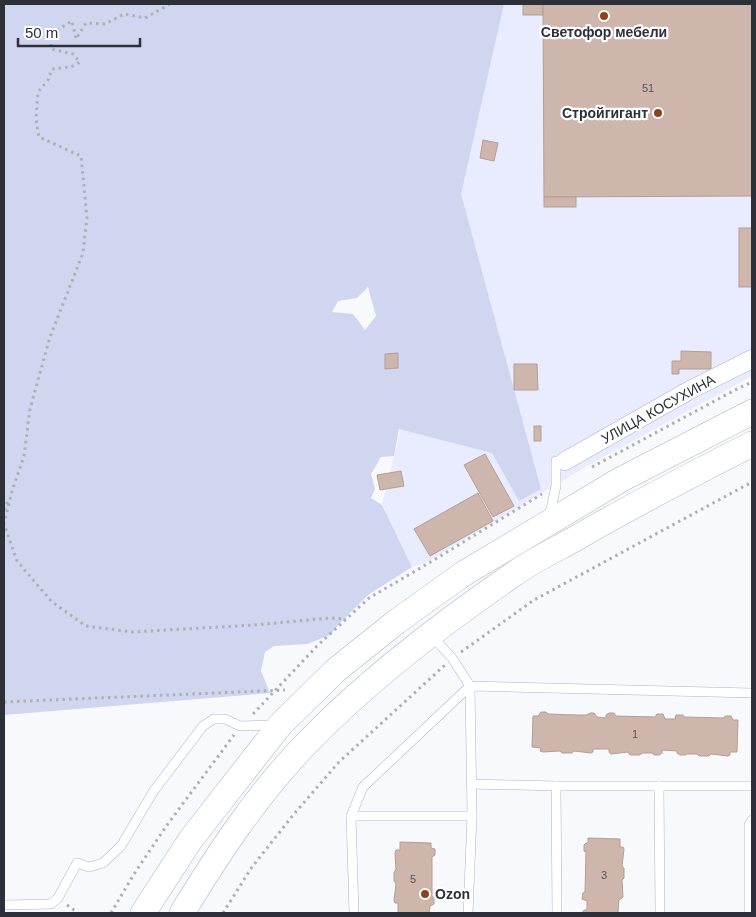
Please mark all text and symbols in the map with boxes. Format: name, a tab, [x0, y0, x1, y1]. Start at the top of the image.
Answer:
marker: Светофор мебели	[598, 10, 610, 22]
scale bar	[18, 15, 140, 47]
text: 50 m	[25, 24, 58, 41]
place label: Светофор мебели	[541, 24, 667, 40]
house number: 51	[642, 82, 654, 94]
place label: Стройгигант	[562, 105, 648, 121]
marker: Стройгигант	[652, 107, 664, 119]
street label: УЛИЦА КОСУХИНА	[598, 371, 718, 447]
house number: 1	[632, 728, 638, 740]
house number: 3	[601, 869, 607, 881]
house number: 5	[410, 873, 416, 885]
place label: Ozon	[435, 886, 470, 902]
marker: Ozon	[419, 888, 431, 900]

